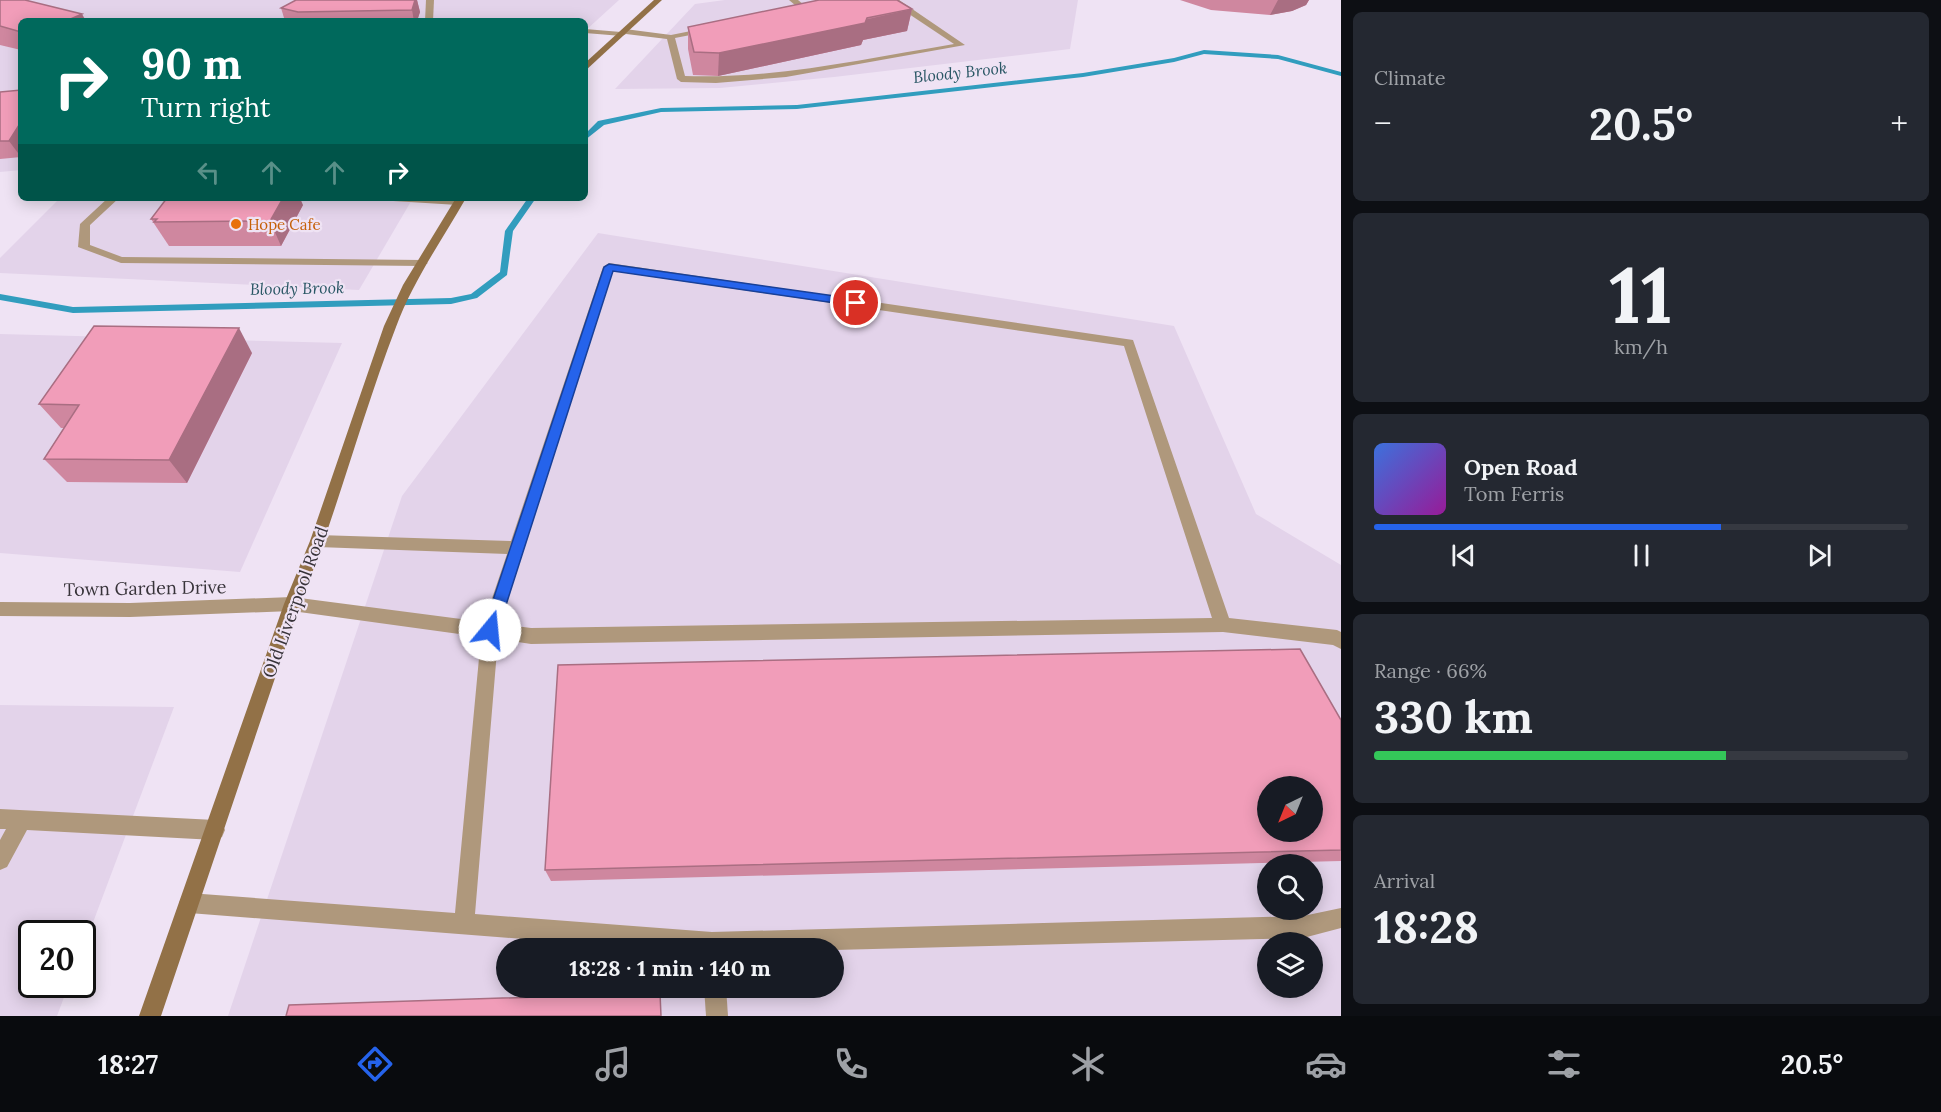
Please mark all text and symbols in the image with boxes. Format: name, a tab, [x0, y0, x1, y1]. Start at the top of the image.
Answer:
text: 90 m	[141, 37, 242, 91]
icon: right	[42, 42, 120, 120]
water label: Bloody Brook	[912, 57, 1008, 87]
text: Climate	[1374, 65, 1446, 90]
text: Turn right	[141, 90, 270, 124]
text: 20.5°	[1589, 95, 1693, 152]
text: −	[1374, 102, 1392, 144]
text: +	[1890, 102, 1908, 144]
icon: left	[192, 156, 225, 189]
icon: ahead	[255, 156, 288, 189]
icon: ahead	[318, 156, 351, 189]
icon: right	[381, 156, 414, 189]
place label: Hope Cafe	[248, 215, 321, 234]
marker: Hope Cafe	[229, 217, 243, 231]
text: 11	[1609, 245, 1673, 344]
water label: Bloody Brook	[250, 277, 344, 299]
pin	[830, 277, 881, 328]
icon: arrive	[839, 286, 872, 319]
text: km/h	[1614, 334, 1668, 359]
text: Open Road	[1464, 453, 1578, 481]
text: Tom Ferris	[1464, 481, 1564, 506]
street label: Old Liverpool Road	[257, 523, 333, 681]
icon: previous	[1447, 539, 1480, 572]
icon: pause	[1625, 539, 1658, 572]
icon: next	[1803, 539, 1836, 572]
street label: Town Garden Drive	[63, 575, 227, 601]
position arrow	[458, 598, 522, 662]
text: Range · 66%	[1374, 658, 1487, 683]
text: 330 km	[1374, 688, 1533, 745]
north arrow	[1257, 776, 1323, 842]
map controls	[1257, 776, 1323, 998]
button: search	[1257, 854, 1323, 920]
text: Arrival	[1374, 868, 1435, 893]
text: 18:28	[1374, 898, 1479, 955]
speed limit sign: 20	[18, 920, 96, 998]
button: layers	[1257, 932, 1323, 998]
text: 18:28 · 1 min · 140 m	[569, 954, 771, 982]
icon: directions	[354, 1043, 396, 1085]
icon: music	[592, 1043, 634, 1085]
icon: phone	[830, 1043, 872, 1085]
icon: climate	[1067, 1043, 1109, 1085]
icon: car	[1305, 1043, 1347, 1085]
icon: filters	[1543, 1043, 1585, 1085]
text: 18:27	[98, 1047, 158, 1081]
text: 20.5°	[1781, 1047, 1843, 1081]

